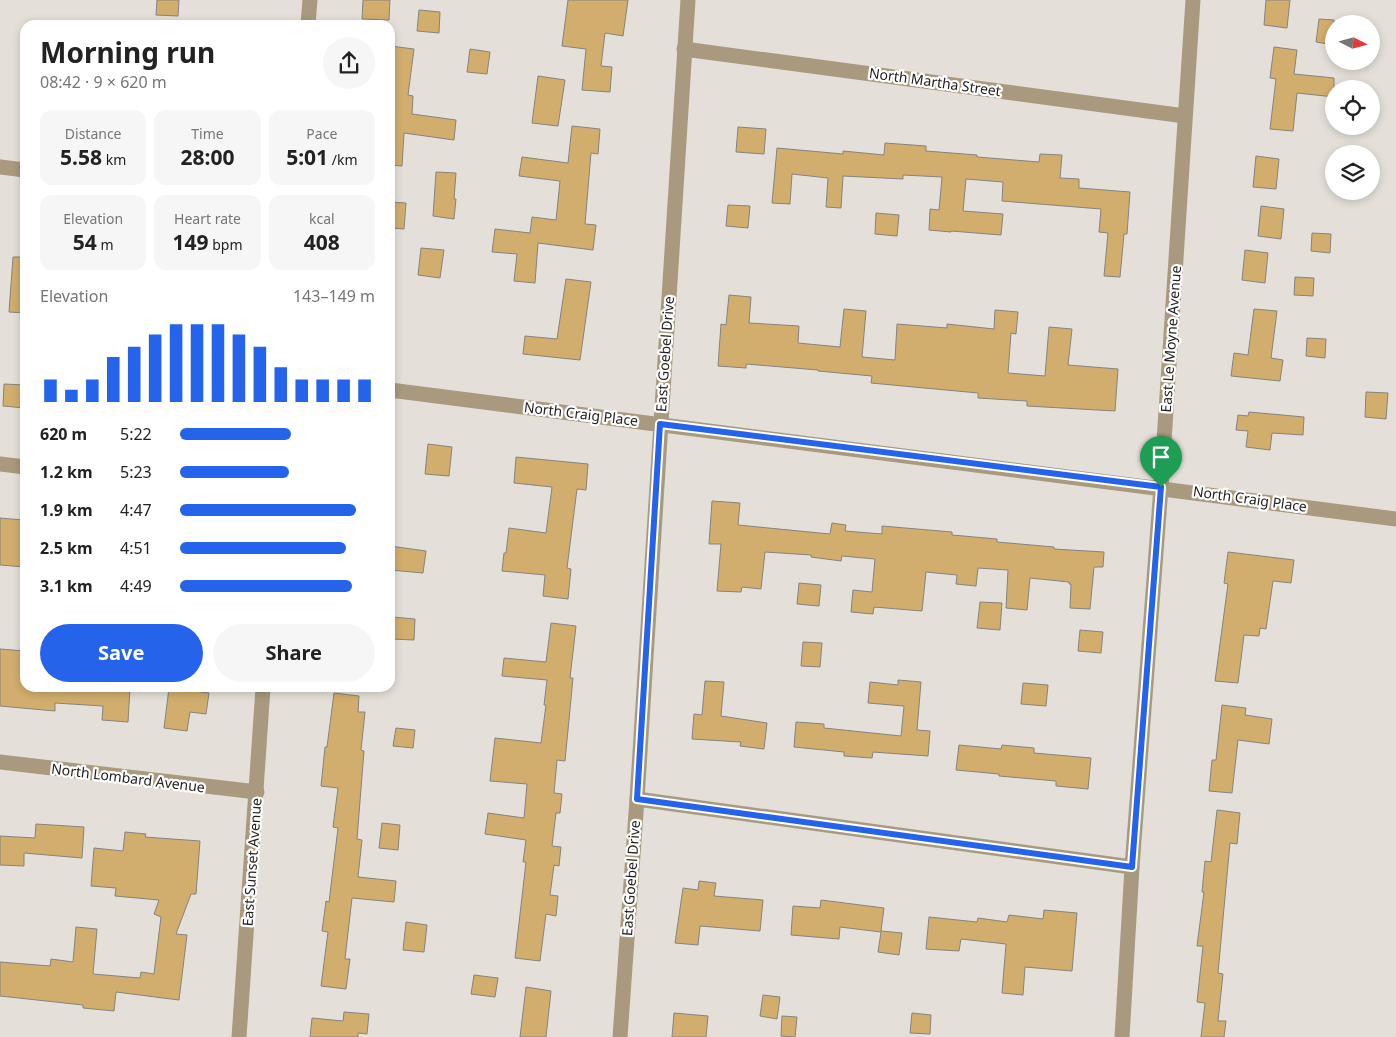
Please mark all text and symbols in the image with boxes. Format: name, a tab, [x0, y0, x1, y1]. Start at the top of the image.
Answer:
north arrow	[1325, 15, 1380, 70]
map controls	[1325, 15, 1380, 200]
text: Morning run	[40, 33, 215, 71]
button: share	[323, 37, 375, 89]
street label: North Martha Street	[868, 63, 1002, 100]
text: 08:42 · 9 × 620 m	[40, 71, 167, 93]
button: locate	[1325, 80, 1380, 135]
text: Distance	[65, 124, 122, 143]
text: Time	[191, 124, 224, 143]
text: Pace	[306, 124, 337, 143]
text: 5.58	[60, 143, 102, 171]
text: 28:00	[181, 143, 234, 171]
text: 5:01	[286, 143, 328, 171]
button: layers	[1325, 145, 1380, 200]
text: km	[102, 150, 126, 169]
text: /km	[328, 150, 358, 169]
text: Elevation	[63, 209, 123, 228]
text: Heart rate	[174, 209, 241, 228]
text: kcal	[309, 209, 335, 228]
text: 54	[73, 228, 97, 256]
text: 149	[172, 228, 209, 256]
text: 408	[304, 228, 340, 256]
text: m	[97, 235, 114, 254]
text: bpm	[209, 235, 242, 254]
street label: East Le Moyne Avenue	[1156, 265, 1185, 413]
text: Elevation	[40, 285, 108, 307]
text: 143–149 m	[293, 285, 375, 307]
street label: East Goebel Drive	[651, 295, 678, 412]
street label: North Craig Place	[523, 397, 639, 430]
text: 620 m	[40, 423, 87, 445]
text: 5:22	[120, 423, 152, 445]
pin	[1140, 436, 1182, 487]
icon: arrive	[1147, 443, 1175, 471]
text: 1.2 km	[40, 461, 92, 483]
text: 5:23	[120, 461, 152, 483]
street label: North Craig Place	[1192, 481, 1308, 516]
text: 1.9 km	[40, 499, 92, 521]
text: 4:47	[120, 499, 152, 521]
text: 2.5 km	[40, 537, 92, 559]
text: 4:51	[120, 537, 152, 559]
text: 3.1 km	[40, 575, 92, 597]
text: 4:49	[120, 575, 152, 597]
button: Save	[40, 624, 203, 682]
button: Share	[213, 624, 375, 682]
street label: North Lombard Avenue	[50, 759, 206, 796]
street label: East Sunset Avenue	[238, 797, 265, 927]
street label: East Goebel Drive	[617, 819, 644, 936]

